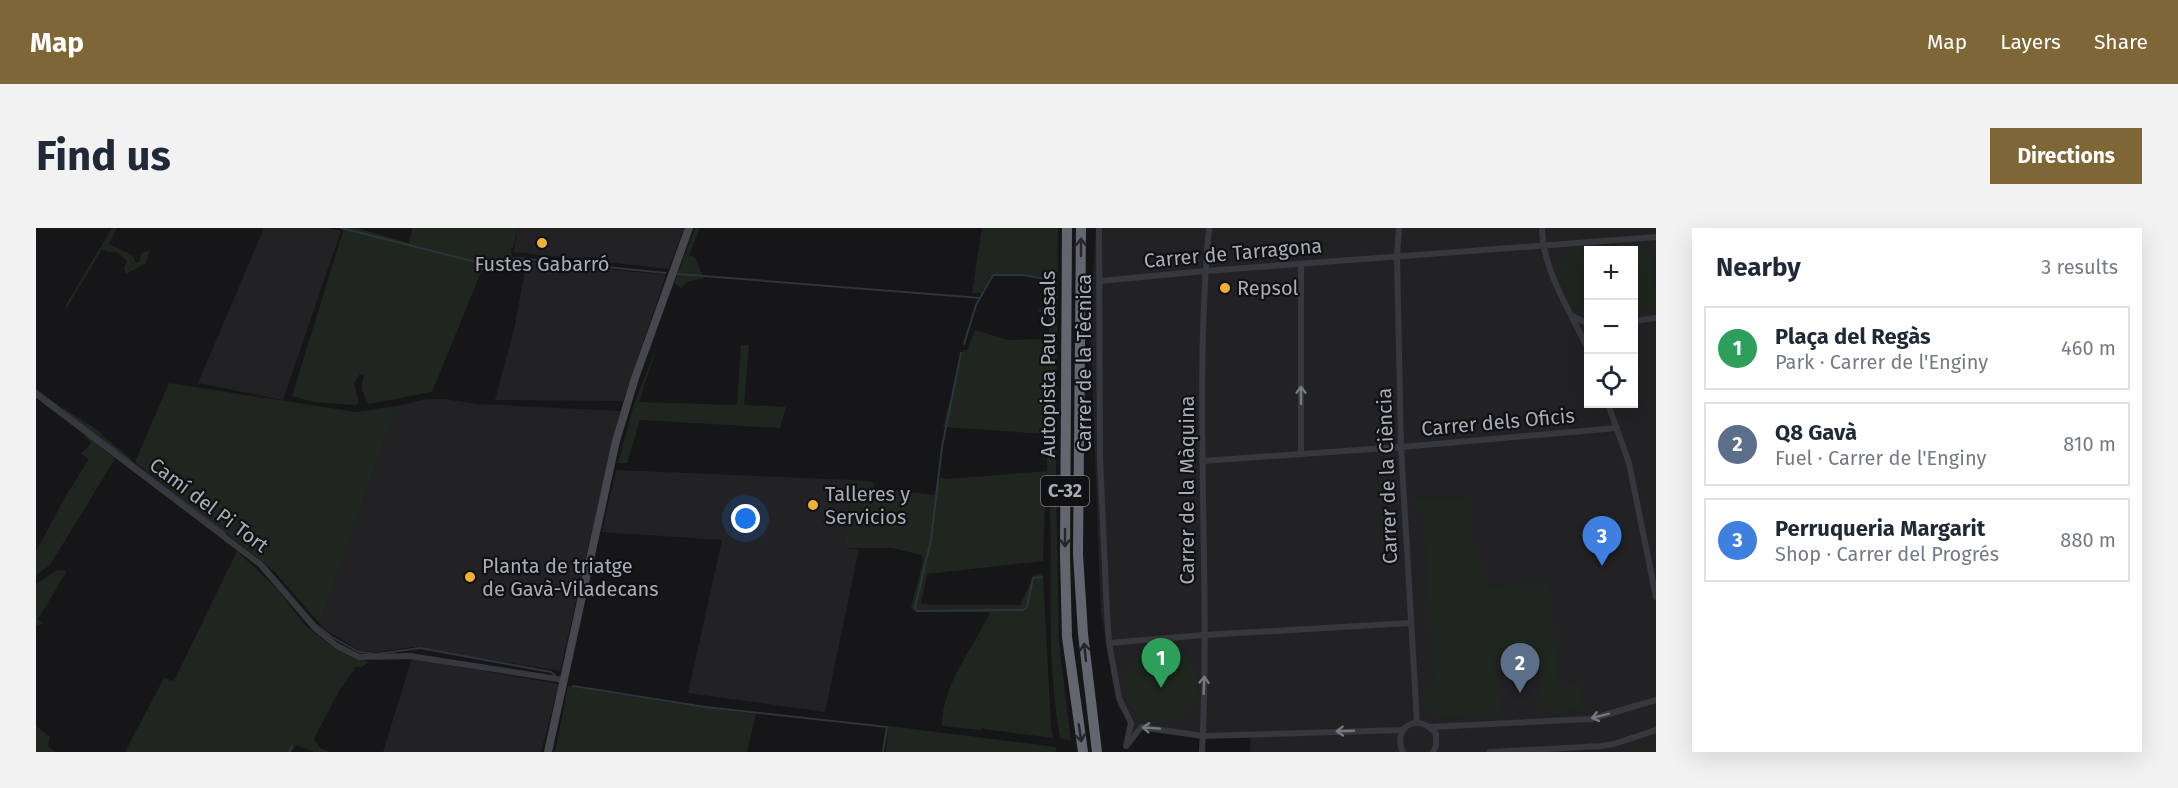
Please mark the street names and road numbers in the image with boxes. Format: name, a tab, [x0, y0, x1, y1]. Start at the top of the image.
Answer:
street label: Carrer de Tarragona	[1143, 233, 1323, 273]
street label: Autopista Pau Casals	[1036, 271, 1060, 457]
street label: Carrer de la Tècnica	[1072, 274, 1096, 452]
street label: Carrer de la Ciència	[1372, 387, 1402, 565]
street label: Carrer de la Màquina	[1175, 395, 1199, 585]
street label: Carrer dels Oficis	[1420, 403, 1576, 441]
street label: Camí del Pi Tort	[145, 453, 274, 558]
road number: C-32	[1041, 476, 1089, 506]

